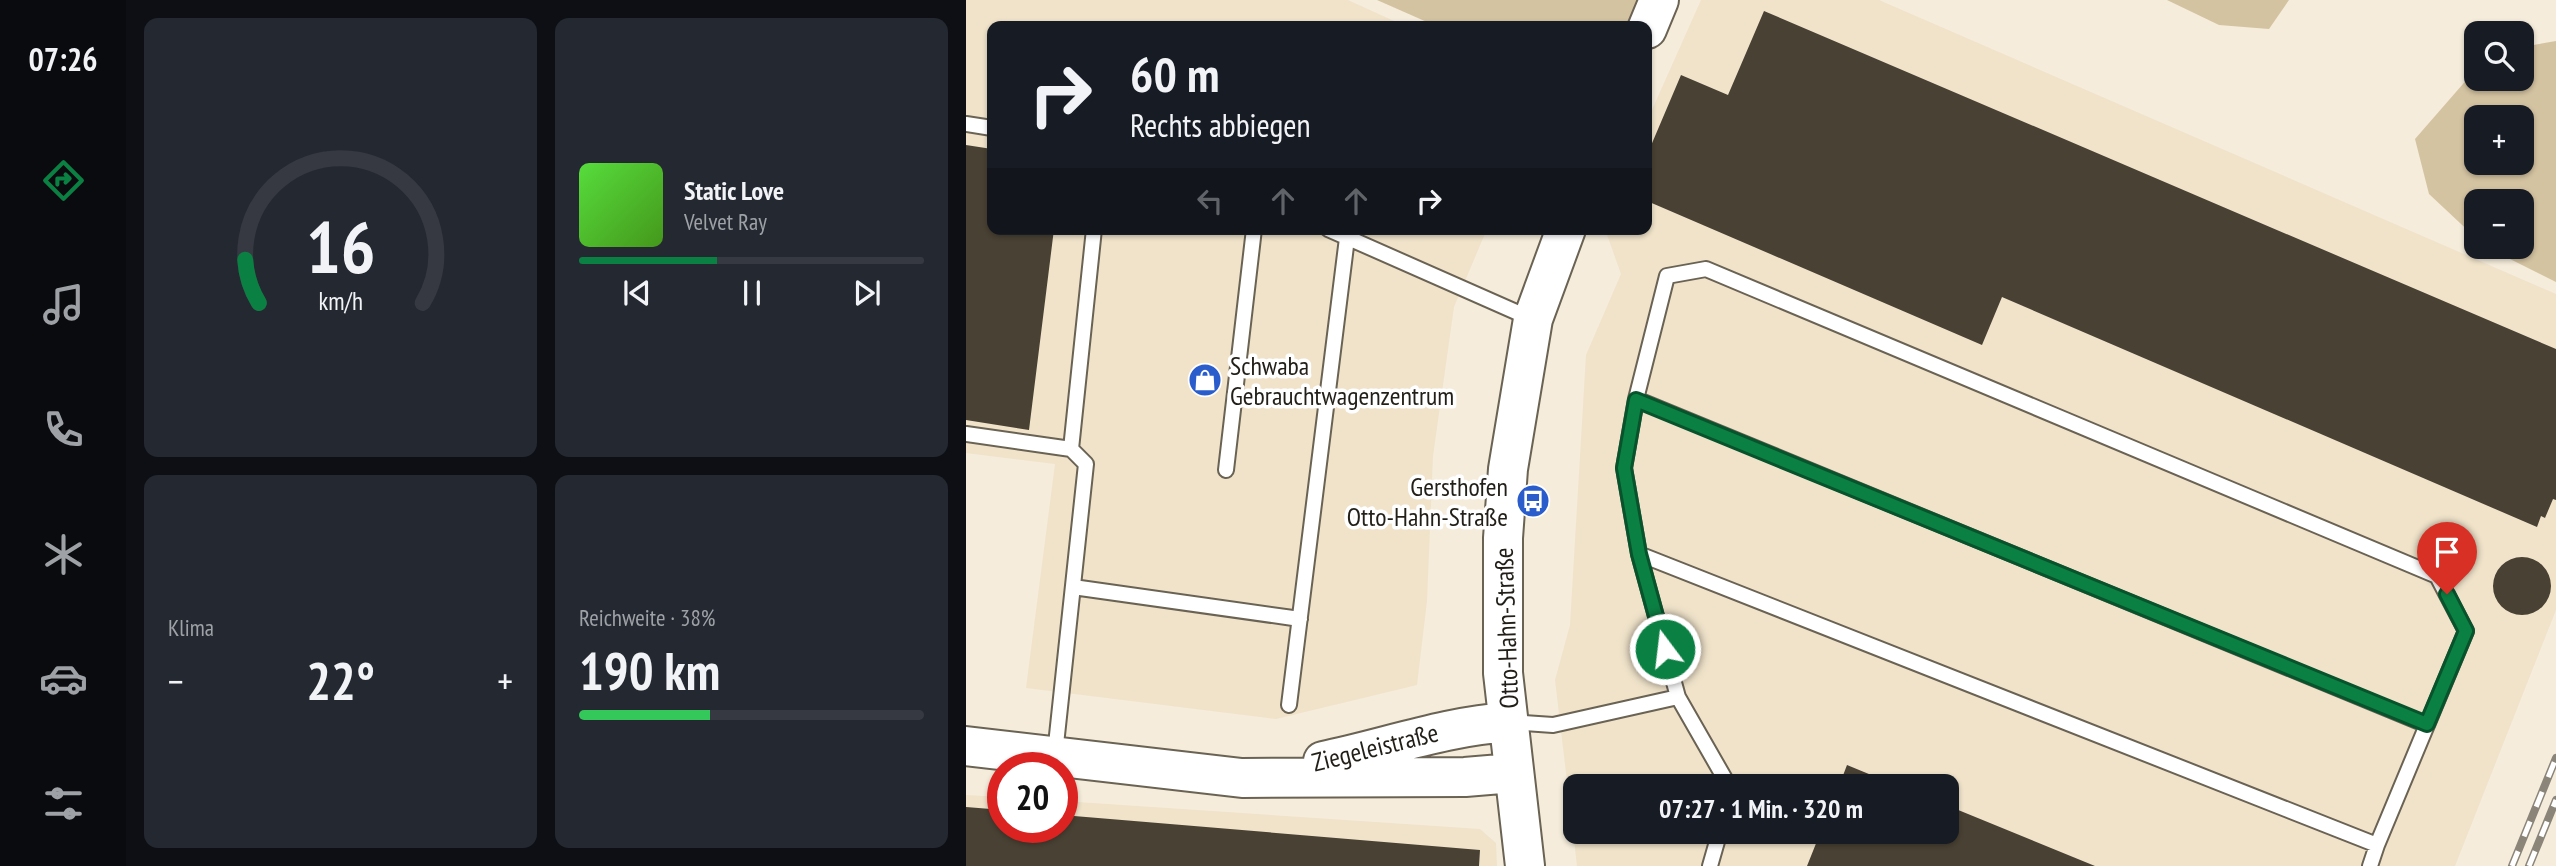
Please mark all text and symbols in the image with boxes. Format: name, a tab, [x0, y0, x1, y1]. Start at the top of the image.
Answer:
map controls	[2464, 21, 2534, 259]
button: search	[2464, 21, 2534, 91]
text: 07:26	[28, 38, 98, 80]
text: 60 m	[1130, 42, 1219, 106]
icon: right	[1015, 49, 1106, 140]
text: Rechts abbiegen	[1130, 104, 1311, 146]
button: +	[2464, 105, 2534, 175]
icon: directions	[39, 156, 88, 205]
text: Static Love	[684, 174, 784, 207]
icon: left	[1191, 182, 1229, 220]
icon: ahead	[1264, 182, 1302, 220]
icon: ahead	[1337, 182, 1375, 220]
icon: right	[1410, 182, 1448, 220]
button: −	[2464, 189, 2534, 259]
text: 16	[306, 200, 375, 294]
text: Velvet Ray	[684, 207, 767, 236]
icon: previous	[618, 274, 656, 312]
icon: pause	[733, 274, 771, 312]
icon: next	[848, 274, 886, 312]
icon: music	[39, 280, 88, 329]
text: km/h	[318, 285, 363, 317]
place label: Schwaba Gebrauchtwagenzentrum	[1230, 349, 1454, 412]
shop icon: Schwaba Gebrauchtwagenzentrum	[1186, 361, 1224, 399]
icon: phone	[39, 405, 88, 454]
place label: Gersthofen Otto-Hahn-Straße	[1347, 470, 1508, 533]
bus stop icon: Gersthofen Otto-Hahn-Straße	[1514, 482, 1552, 520]
pin	[2417, 522, 2477, 594]
icon: climate	[39, 530, 88, 579]
icon: arrive	[2428, 533, 2466, 571]
street label: Otto-Hahn-Straße	[1487, 547, 1525, 709]
text: Reichweite · 38%	[579, 603, 715, 632]
position arrow	[1628, 612, 1702, 686]
text: Klima	[168, 613, 214, 642]
text: 190 km	[579, 637, 720, 704]
text: 22°	[306, 647, 375, 714]
icon: car	[39, 654, 88, 703]
text: −	[168, 656, 184, 705]
text: +	[497, 656, 513, 705]
street label: Ziegeleistraße	[1308, 715, 1442, 779]
speed limit sign: 20	[987, 752, 1078, 843]
icon: filters	[39, 779, 88, 828]
text: 07:27 · 1 Min. · 320 m	[1659, 792, 1863, 825]

